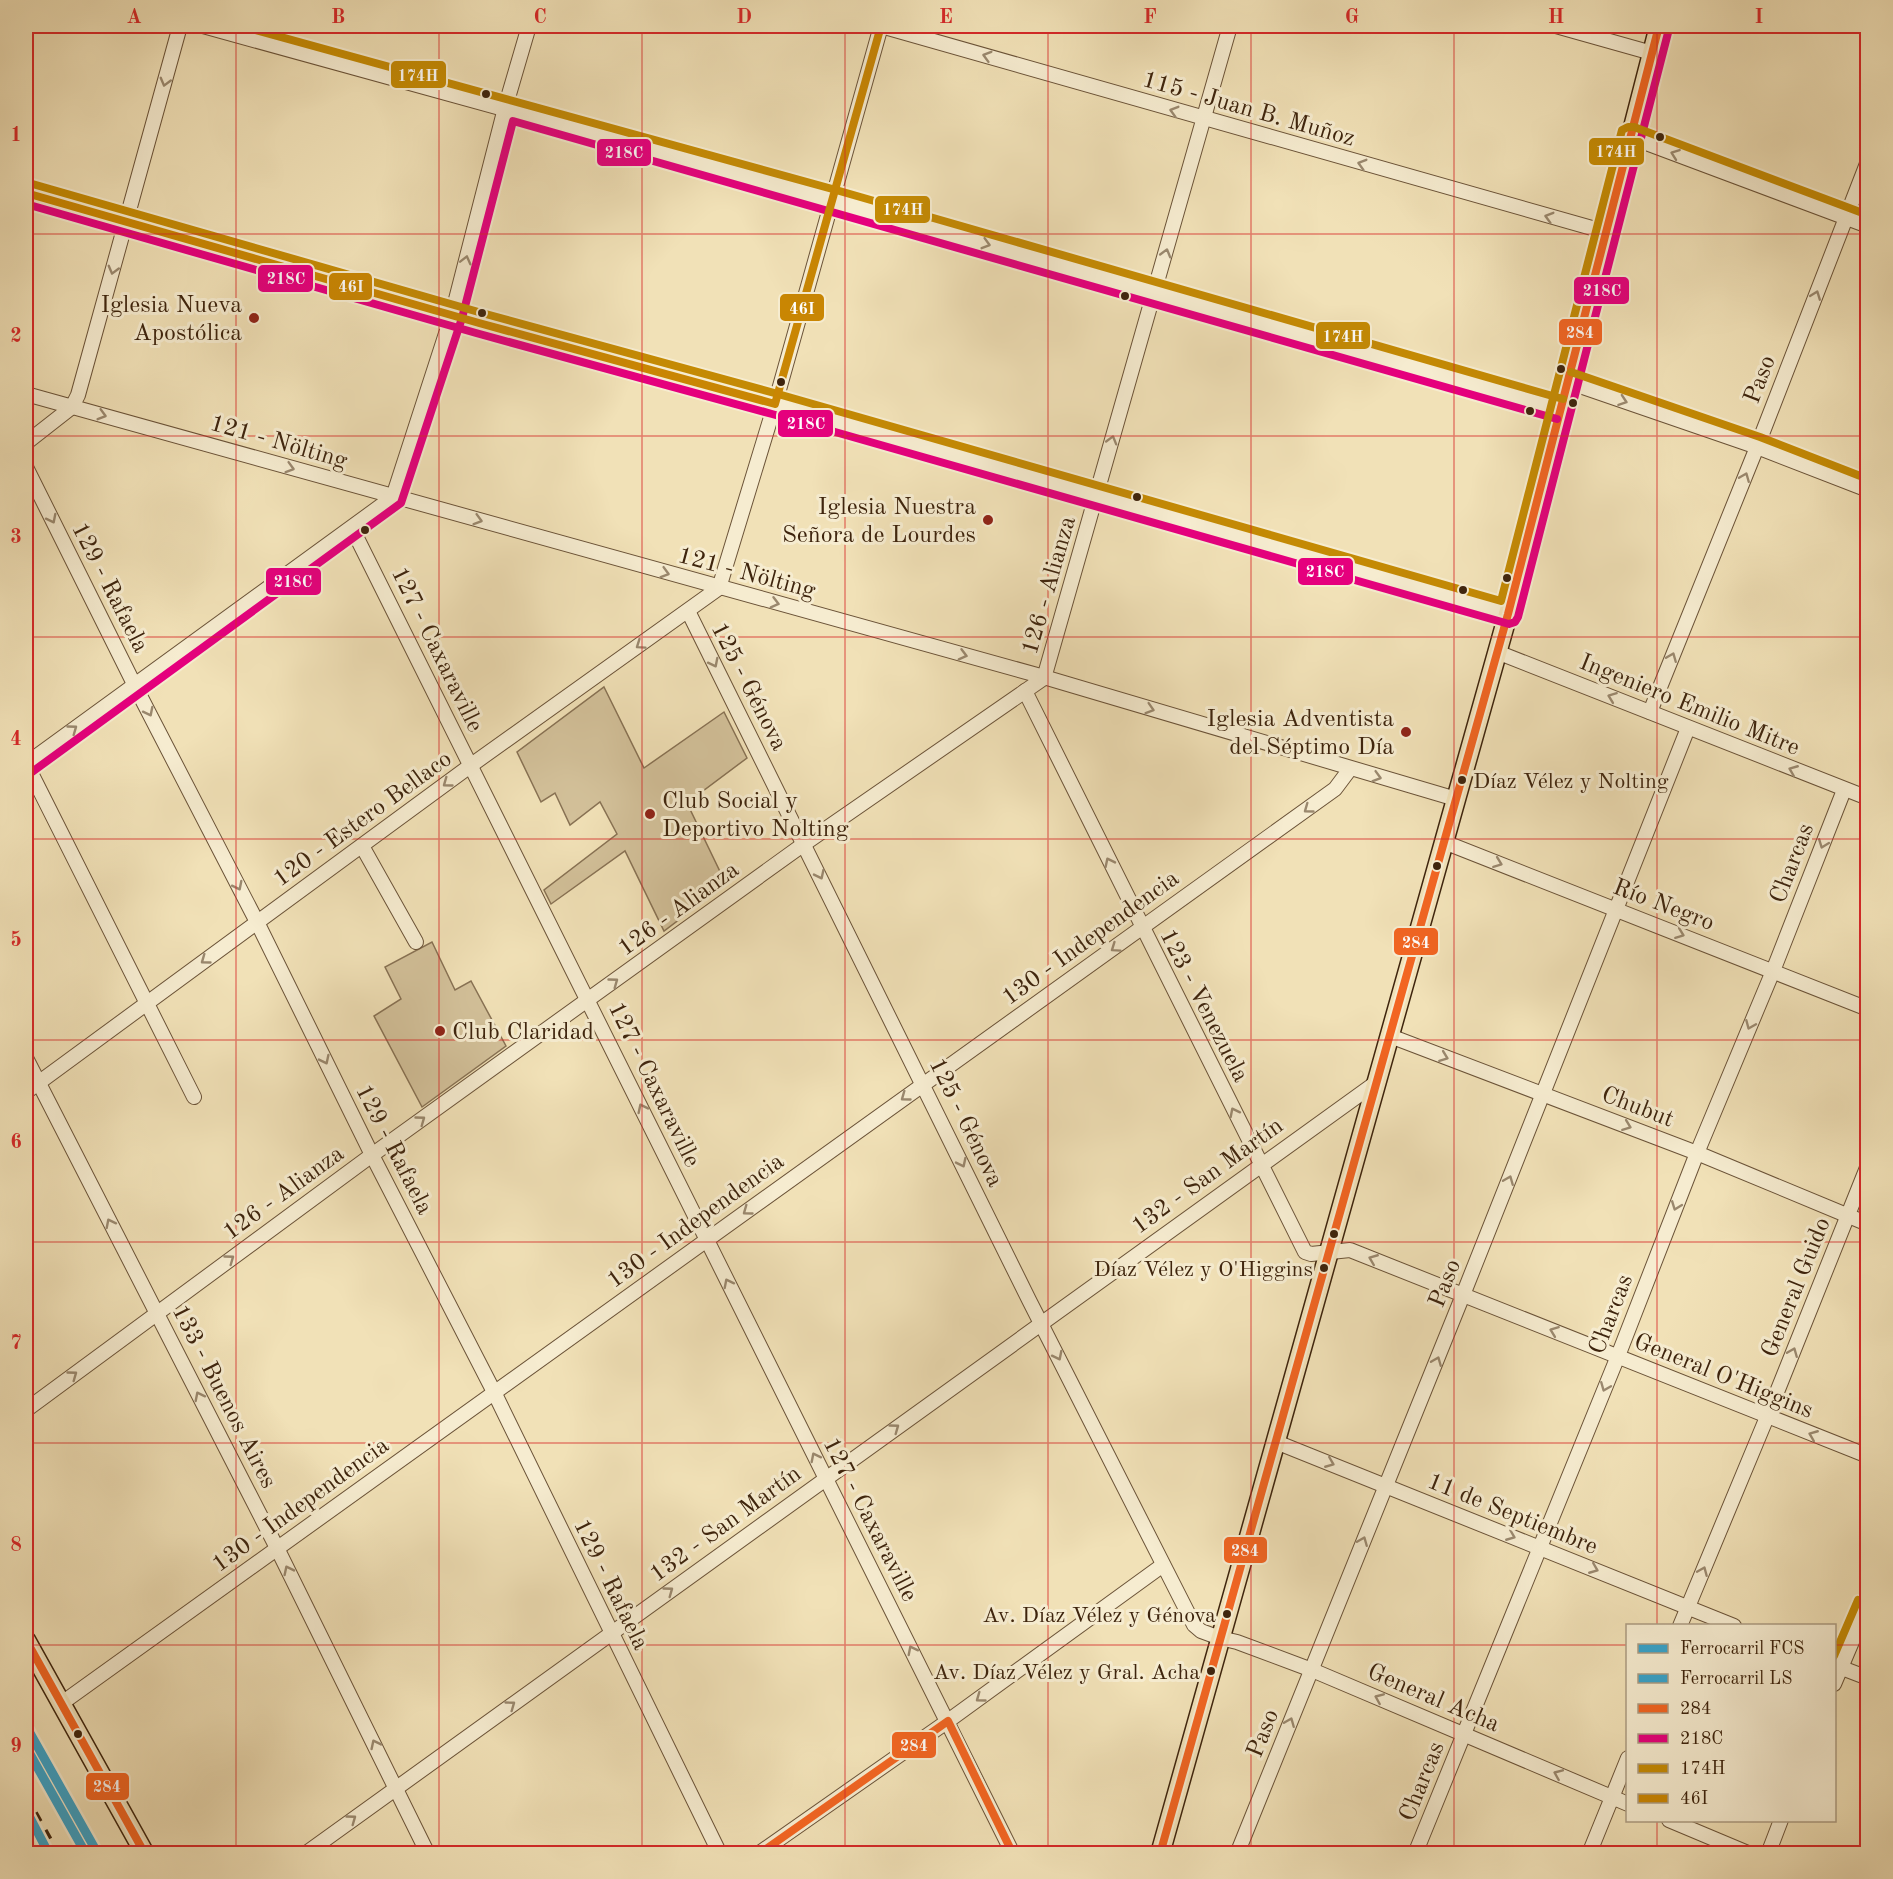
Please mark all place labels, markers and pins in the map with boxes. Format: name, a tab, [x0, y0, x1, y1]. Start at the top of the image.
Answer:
unlabelled marker	[480, 88, 492, 100]
unlabelled marker	[1654, 131, 1666, 143]
unlabelled marker	[1119, 290, 1131, 302]
place label: Iglesia Nueva Apostólica	[100, 294, 242, 346]
unlabelled marker	[476, 307, 488, 319]
marker: Iglesia Nueva Apostólica	[247, 311, 261, 325]
unlabelled marker	[1555, 363, 1567, 375]
unlabelled marker	[775, 376, 787, 388]
unlabelled marker	[1567, 397, 1579, 409]
unlabelled marker	[1524, 405, 1536, 417]
unlabelled marker	[1131, 491, 1143, 503]
place label: Iglesia Nuestra Señora de Lourdes	[782, 496, 976, 548]
marker: Iglesia Nuestra Señora de Lourdes	[981, 513, 995, 527]
unlabelled marker	[359, 524, 371, 536]
unlabelled marker	[1501, 572, 1513, 584]
unlabelled marker	[1457, 584, 1469, 596]
place label: Iglesia Adventista del Séptimo Día	[1207, 708, 1394, 760]
marker: Iglesia Adventista del Séptimo Día	[1399, 725, 1413, 739]
place label: Díaz Vélez y Nolting	[1473, 771, 1669, 793]
marker: Díaz Vélez y Nolting	[1456, 774, 1468, 786]
place label: Club Social y Deportivo Nolting	[662, 790, 849, 842]
marker: Club Social y Deportivo Nolting	[643, 807, 657, 821]
unlabelled marker	[1431, 860, 1443, 872]
place label: Club Claridad	[452, 1021, 594, 1045]
marker: Club Claridad	[433, 1024, 447, 1038]
unlabelled marker	[1328, 1228, 1340, 1240]
place label: Díaz Vélez y O'Higgins	[1093, 1259, 1313, 1281]
marker: Díaz Vélez y O'Higgins	[1318, 1262, 1330, 1274]
place label: Av. Díaz Vélez y Génova	[982, 1605, 1216, 1627]
marker: Av. Díaz Vélez y Génova	[1221, 1608, 1233, 1620]
place label: Av. Díaz Vélez y Gral. Acha	[933, 1662, 1200, 1684]
marker: Av. Díaz Vélez y Gral. Acha	[1205, 1665, 1217, 1677]
unlabelled marker	[72, 1728, 84, 1740]

